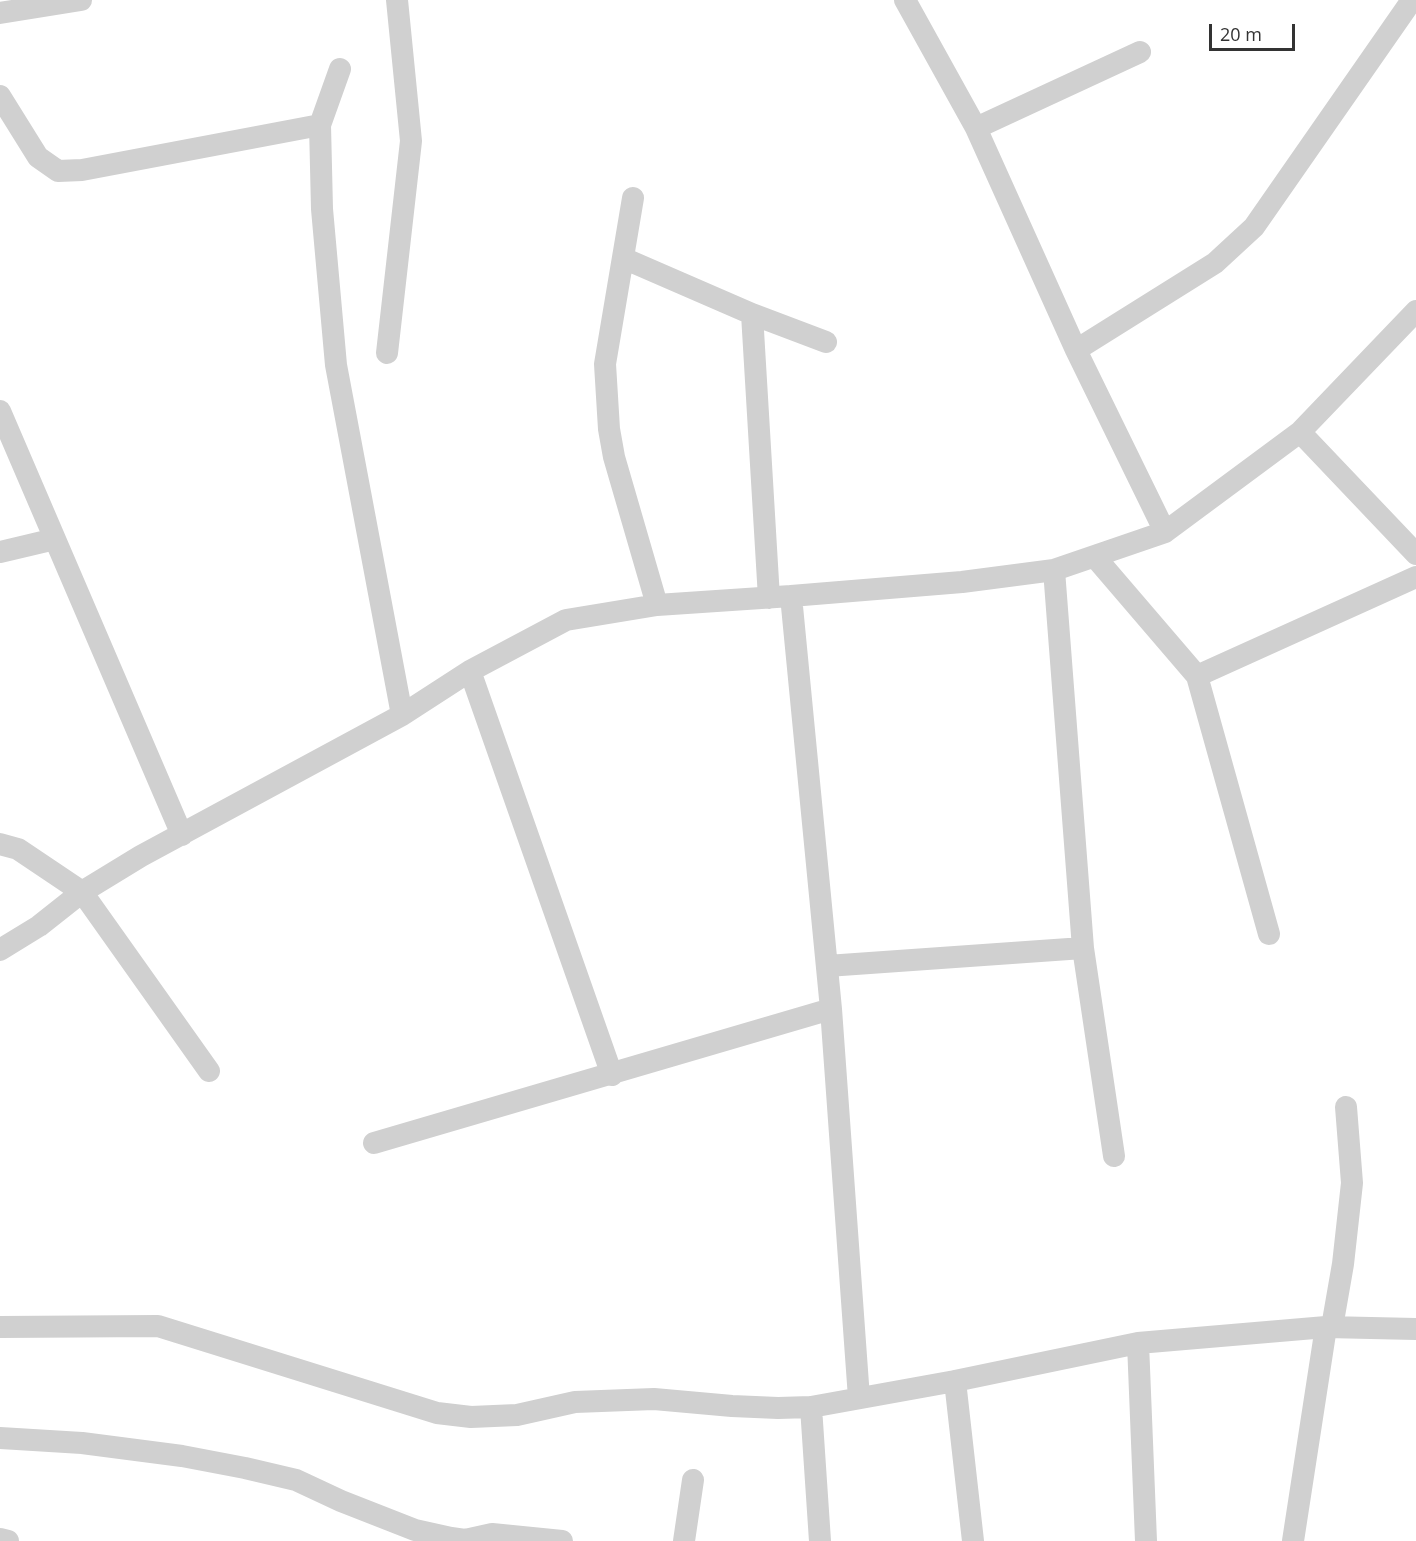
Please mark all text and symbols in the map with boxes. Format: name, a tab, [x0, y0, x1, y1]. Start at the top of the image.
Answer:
scale bar	[1212, 12, 1298, 50]
text: 20 m	[1220, 22, 1262, 46]

